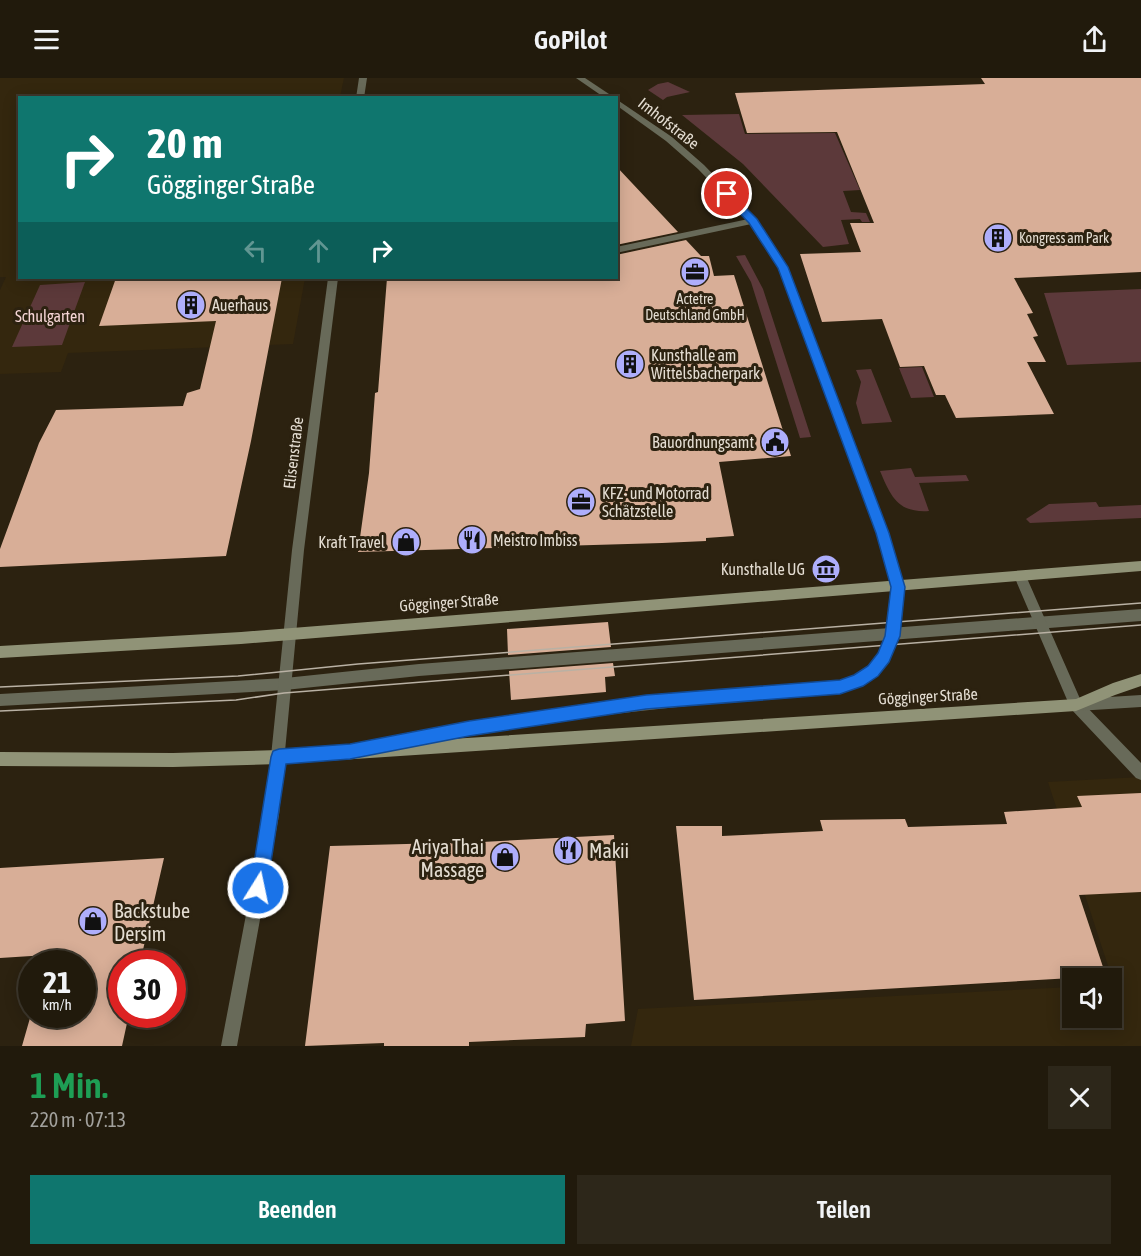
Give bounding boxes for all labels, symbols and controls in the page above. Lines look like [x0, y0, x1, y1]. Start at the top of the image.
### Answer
icon: menu [30, 23, 63, 56]
icon: share [1078, 23, 1111, 56]
text: GoPilot [534, 24, 607, 55]
street label: Imhofstraße [635, 94, 703, 152]
text: 20 m [147, 119, 222, 167]
icon: right [48, 120, 126, 198]
pin [701, 168, 752, 219]
text: Gögginger Straße [147, 169, 315, 200]
icon: arrive [710, 177, 743, 210]
building icon: Kongress am Park [982, 222, 1014, 254]
place label: Kongress am Park [1019, 230, 1109, 246]
icon: left [239, 234, 272, 267]
icon: ahead [302, 234, 335, 267]
icon: right [365, 234, 398, 267]
office icon: Actetre Deutschland GmbH [679, 256, 711, 288]
building icon: Auerhaus [175, 289, 207, 321]
place label: Actetre Deutschland GmbH [645, 291, 745, 323]
place label: Auerhaus [212, 296, 268, 314]
park label: Schulgarten [15, 307, 85, 326]
place label: Kunsthalle am Wittelsbacherpark [651, 346, 760, 383]
building icon: Kunsthalle am Wittelsbacherpark [614, 348, 646, 380]
street label: Elisenstraße [280, 416, 306, 490]
public building icon: Bauordnungsamt [759, 426, 791, 458]
place label: Bauordnungsamt [652, 433, 754, 452]
place label: KFZ- und Motorrad Schätzstelle [602, 484, 709, 520]
office icon: KFZ- und Motorrad Schätzstelle [565, 486, 597, 518]
restaurant icon: Meistro Imbiss [456, 524, 488, 556]
shop icon: Kraft Travel [390, 526, 422, 558]
place label: Meistro Imbiss [493, 531, 578, 549]
place label: Kraft Travel [318, 533, 386, 551]
museum icon: Kunsthalle UG [810, 553, 842, 585]
place label: Kunsthalle UG [721, 560, 805, 578]
street label: Gögginger Straße [399, 590, 499, 615]
street label: Gögginger Straße [878, 684, 978, 709]
restaurant icon: Makii [552, 834, 584, 866]
place label: Ariya Thai Massage [412, 835, 484, 881]
place label: Makii [589, 839, 629, 862]
shop icon: Ariya Thai Massage [489, 841, 521, 873]
position arrow [226, 856, 290, 920]
place label: Backstube Dersim [114, 899, 190, 945]
shop icon: Backstube Dersim [77, 905, 109, 937]
speed limit sign: 30 [108, 950, 186, 1028]
text: 21 [43, 965, 71, 999]
map controls [1062, 968, 1122, 1028]
button: sound [1062, 968, 1122, 1028]
text: km/h [42, 996, 72, 1013]
text: 1 Min. [30, 1064, 108, 1106]
button: close [1048, 1066, 1111, 1129]
text: 220 m · 07:13 [30, 1108, 126, 1131]
button: Beenden [30, 1175, 565, 1244]
button: Teilen [577, 1175, 1111, 1244]

